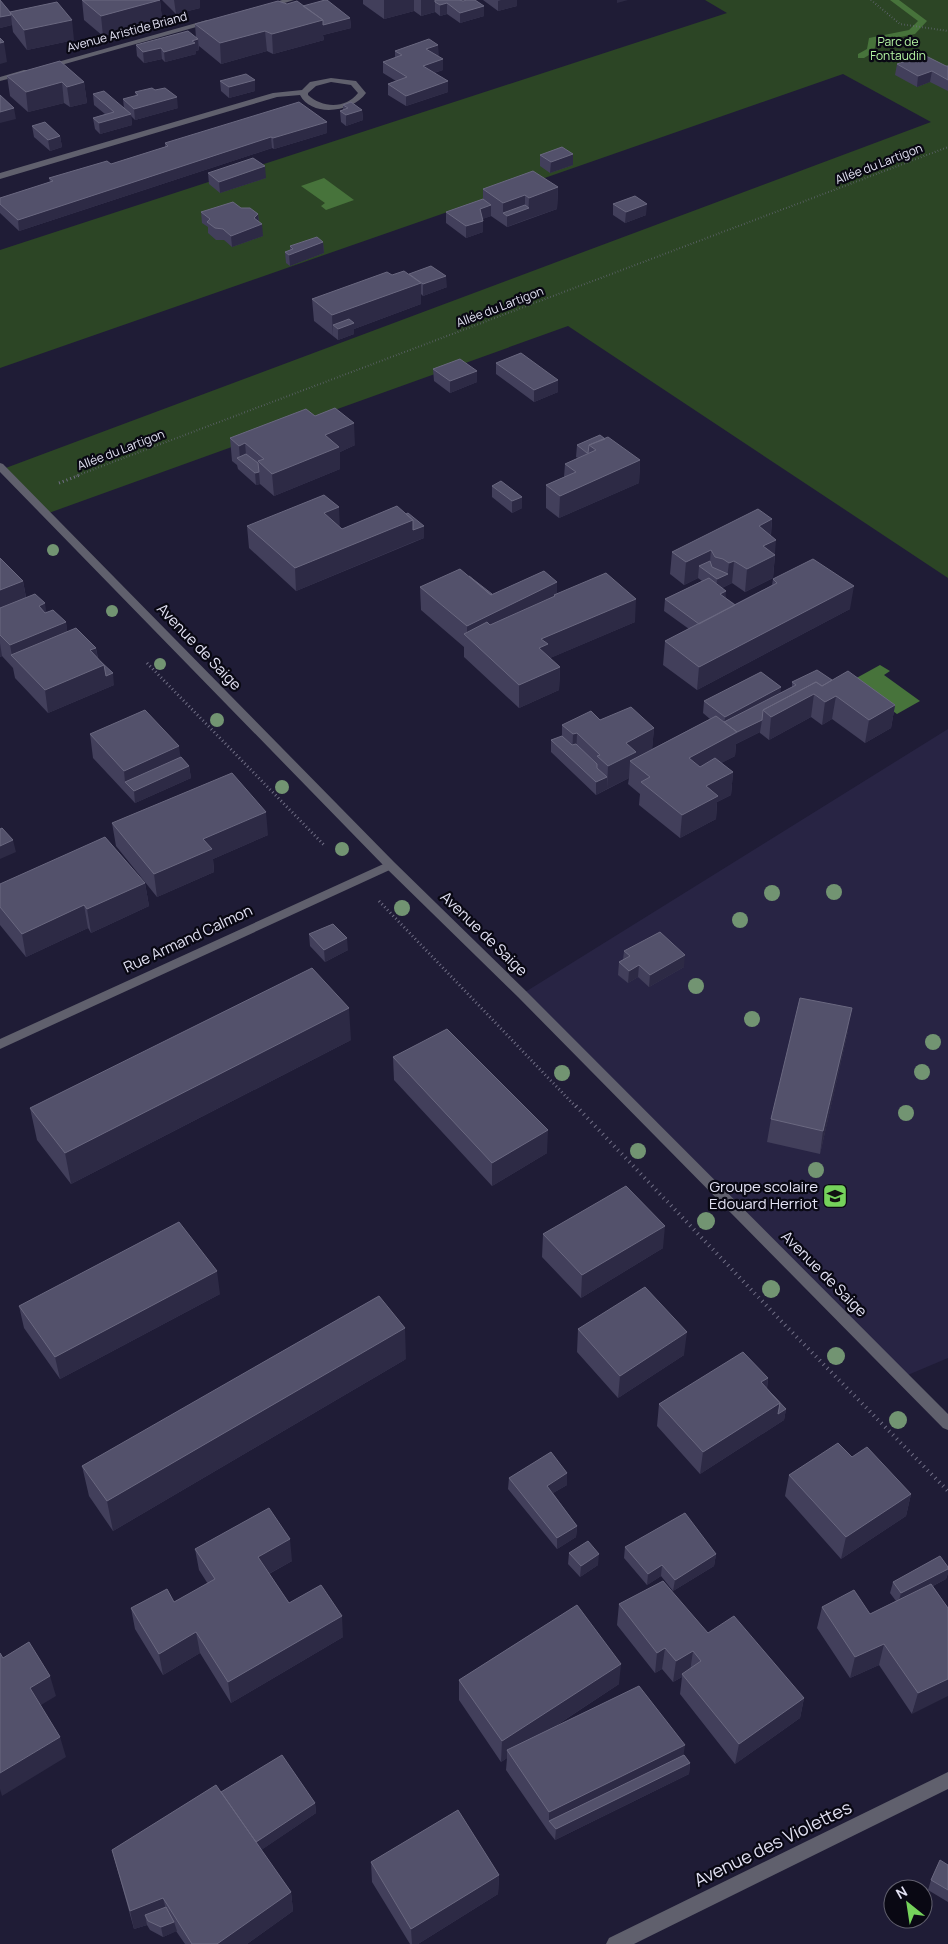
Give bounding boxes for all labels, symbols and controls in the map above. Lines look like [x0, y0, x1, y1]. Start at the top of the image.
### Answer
street label: Avenue Aristide Briand [65, 7, 189, 56]
park label: Parc de Fontaudin [870, 33, 926, 64]
street label: Allée du Lartigon [833, 139, 925, 188]
street label: Allée du Lartigon [454, 282, 546, 331]
street label: Allée du Lartigon [75, 425, 167, 474]
street label: Avenue de Saige [152, 598, 247, 695]
street label: Avenue de Saige [436, 887, 533, 981]
street label: Rue Armand Calmon [120, 899, 256, 978]
place label: Groupe scolaire Edouard Herriot [709, 1176, 818, 1214]
school or university icon: Groupe scolaire Edouard Herriot [822, 1183, 848, 1209]
street label: Avenue de Saige [777, 1226, 872, 1321]
street label: Avenue des Violettes [690, 1794, 856, 1892]
north arrow [883, 1879, 933, 1929]
text: N [892, 1882, 910, 1903]

